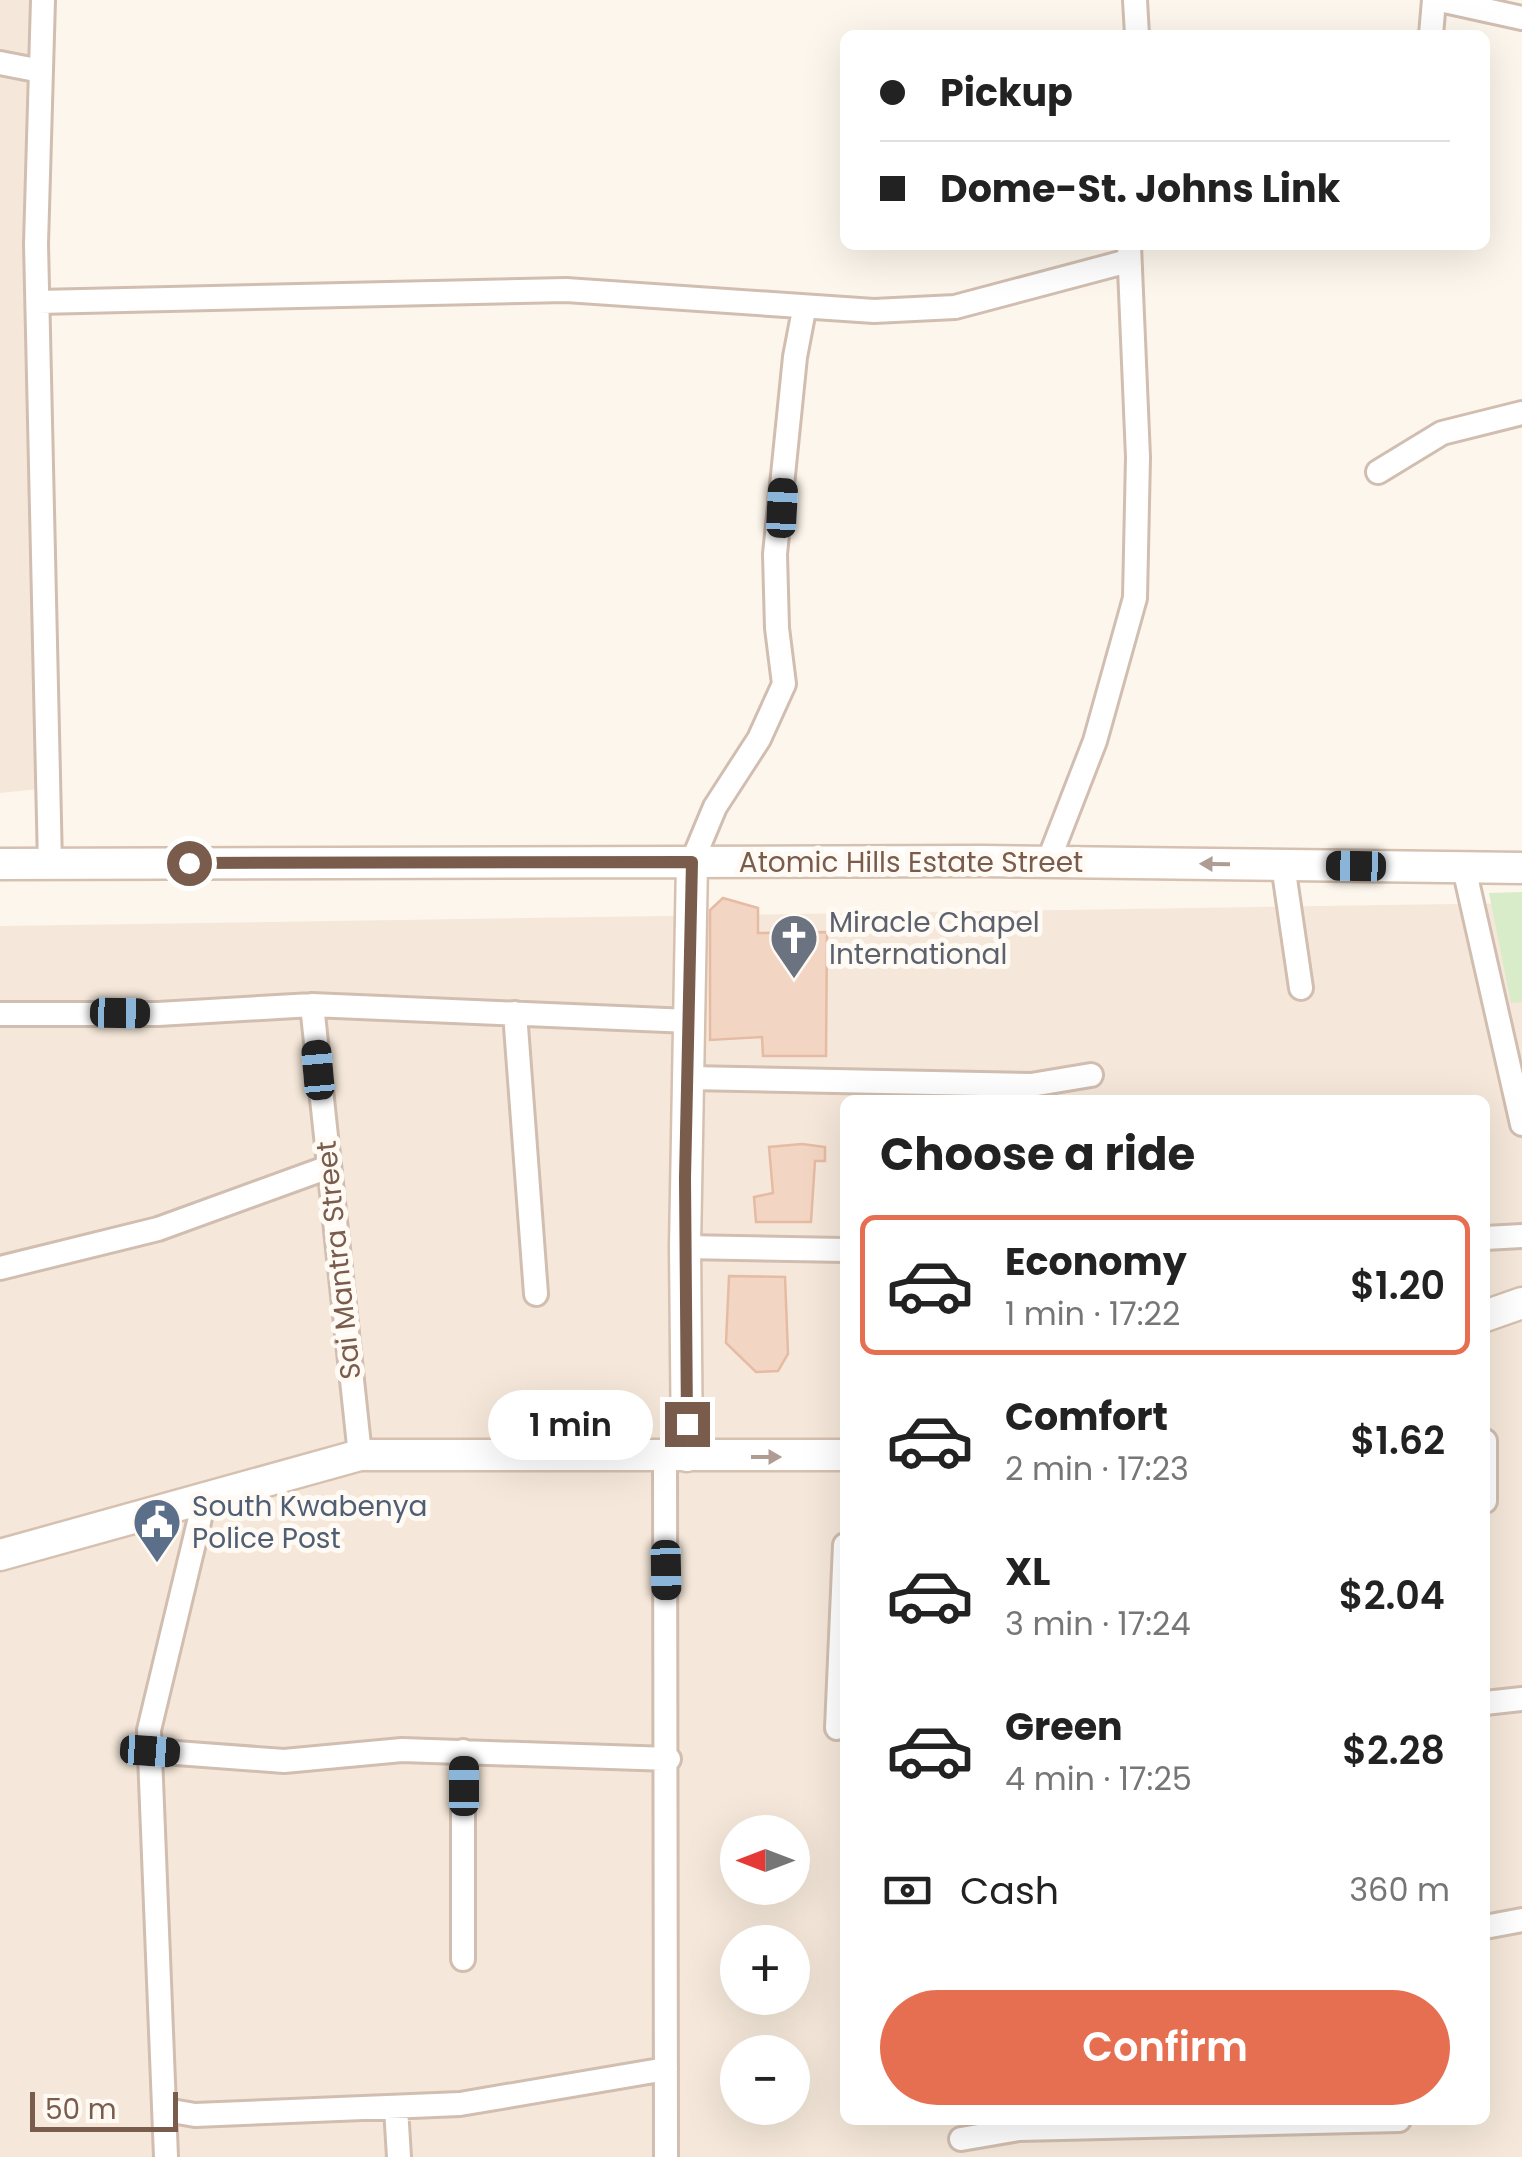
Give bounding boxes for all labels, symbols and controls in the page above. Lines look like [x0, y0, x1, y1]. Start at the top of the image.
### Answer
text: Pickup [940, 66, 1073, 119]
text: Dome-St. Johns Link [940, 162, 1340, 215]
car [765, 477, 799, 539]
route start [167, 841, 212, 886]
street label: Atomic Hills Estate Street [739, 843, 1083, 882]
car [1326, 850, 1386, 882]
one-way arrow [1198, 856, 1230, 872]
place label: Miracle Chapel International [829, 903, 1040, 974]
church icon: Miracle Chapel International [768, 912, 820, 980]
car [90, 997, 150, 1029]
car [300, 1039, 336, 1101]
text: Choose a ride [880, 1123, 1195, 1186]
street label: Sai Mantra Street [307, 1139, 370, 1381]
text: Economy [1005, 1235, 1187, 1288]
icon: car [885, 1240, 975, 1330]
text: $1.20 [1350, 1259, 1445, 1312]
text: 1 min · 17:22 [1005, 1291, 1180, 1336]
callout: 1 min [487, 1389, 652, 1459]
text: Comfort [1005, 1390, 1168, 1443]
icon: car [885, 1395, 975, 1485]
text: 1 min [529, 1402, 612, 1447]
route end [665, 1402, 710, 1447]
text: $1.62 [1350, 1414, 1445, 1467]
text: 2 min · 17:23 [1005, 1446, 1189, 1491]
one-way arrow [751, 1449, 783, 1465]
place label: South Kwabenya Police Post [192, 1487, 427, 1558]
public building icon: South Kwabenya Police Post [131, 1496, 183, 1564]
car [650, 1540, 682, 1600]
text: XL [1005, 1545, 1050, 1598]
icon: car [885, 1550, 975, 1640]
text: $2.04 [1339, 1569, 1445, 1622]
text: 3 min · 17:24 [1005, 1601, 1191, 1646]
text: Green [1005, 1700, 1123, 1753]
icon: car [885, 1705, 975, 1795]
text: $2.28 [1342, 1724, 1445, 1777]
car [119, 1734, 181, 1768]
car [449, 1756, 479, 1816]
text: 4 min · 17:25 [1005, 1756, 1192, 1801]
north arrow [720, 1815, 810, 1905]
map controls [720, 1815, 810, 2125]
icon: cash [880, 1863, 935, 1918]
text: Cash [960, 1864, 1059, 1917]
text: 360 m [1349, 1867, 1450, 1912]
button: + [720, 1925, 810, 2015]
button: Confirm [880, 1990, 1450, 2105]
button: − [720, 2035, 810, 2125]
scale bar [30, 2087, 178, 2132]
text: 50 m [45, 2090, 116, 2129]

